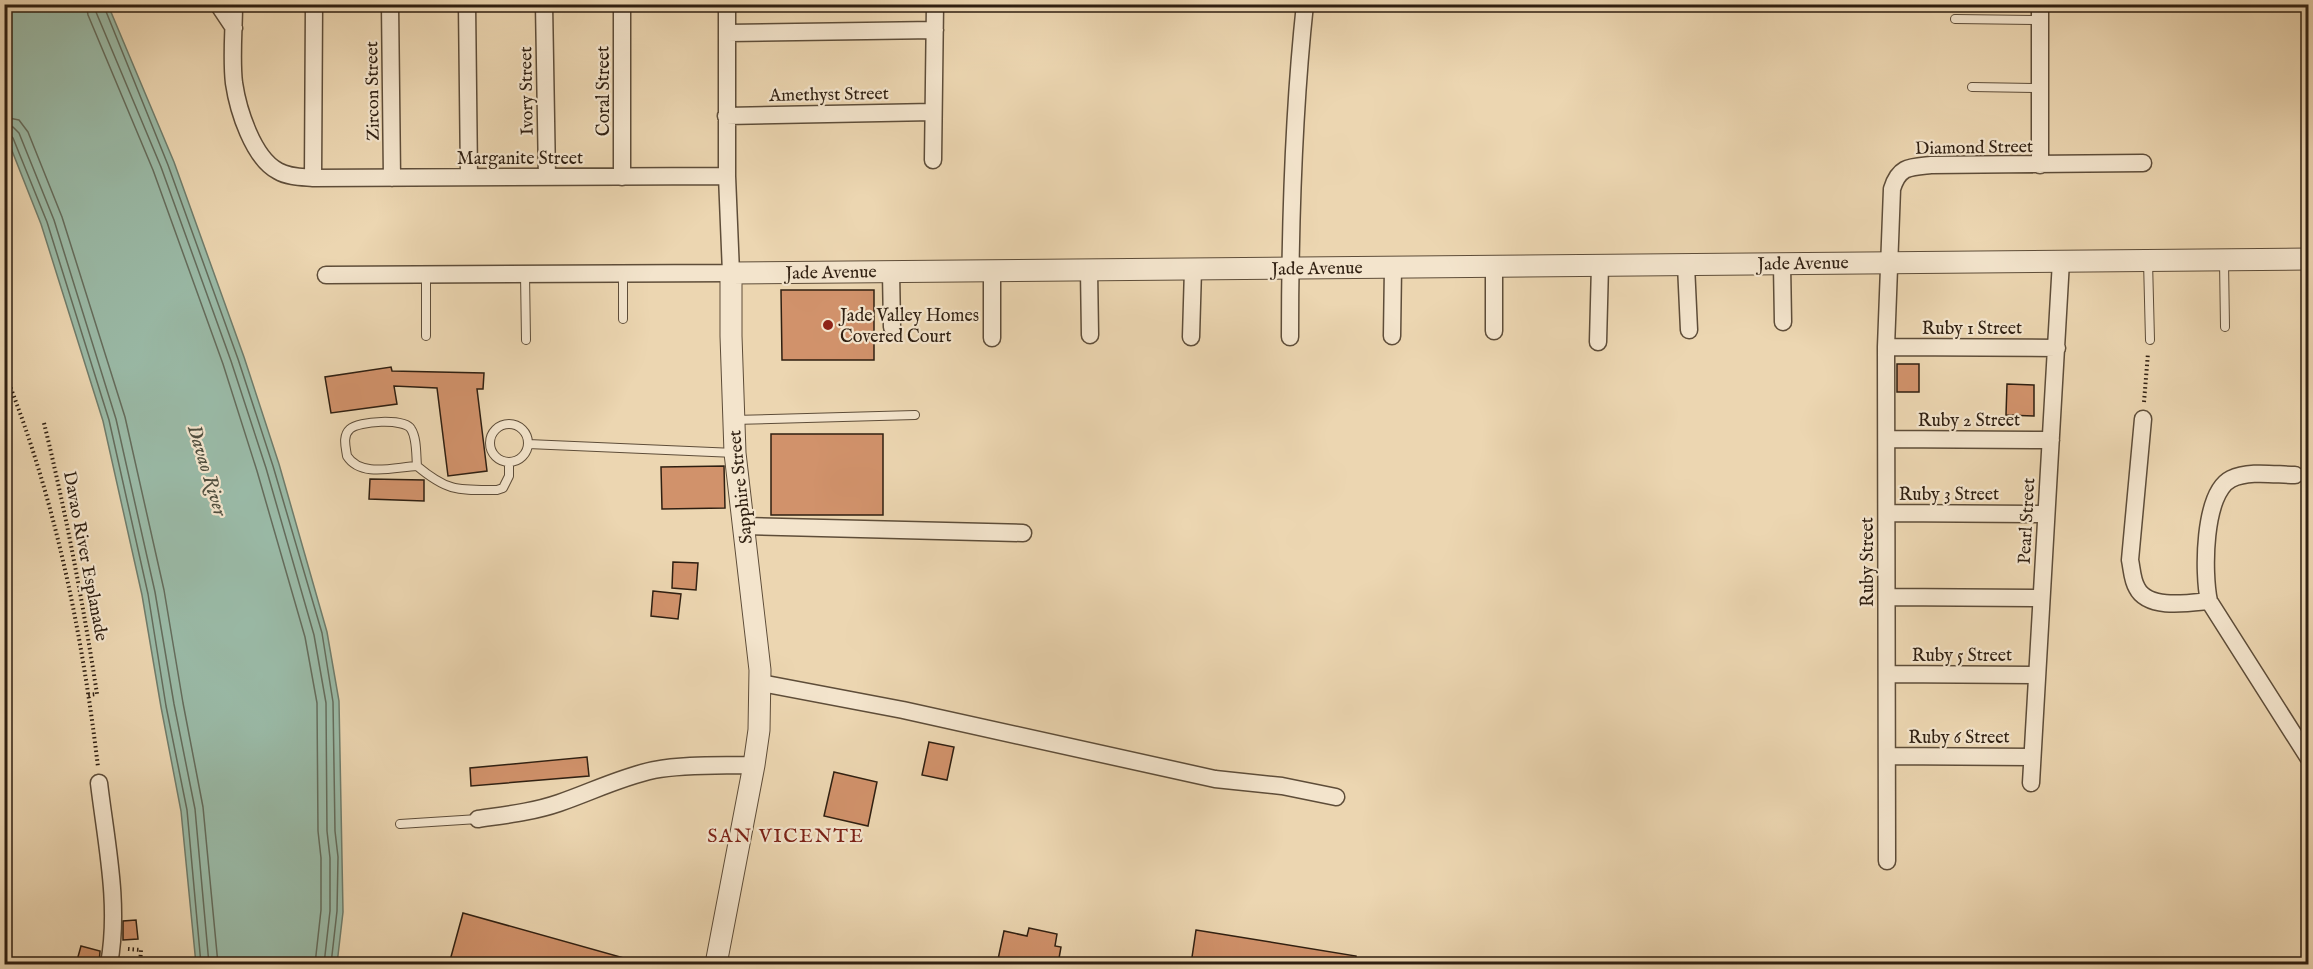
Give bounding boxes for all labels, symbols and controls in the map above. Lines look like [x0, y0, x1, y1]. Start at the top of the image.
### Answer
street label: Zircon Street [361, 41, 386, 141]
street label: Ivory Street [515, 46, 540, 136]
street label: Coral Street [593, 46, 616, 136]
street label: Amethyst Street [768, 83, 889, 108]
street label: Diamond Street [1915, 136, 2033, 161]
street label: Marganite Street [457, 148, 583, 171]
street label: Jade Avenue [1755, 252, 1849, 277]
street label: Jade Avenue [1269, 257, 1363, 282]
street label: Jade Avenue [783, 261, 877, 286]
place label: Jade Valley Homes Covered Court [838, 305, 979, 349]
marker: Jade Valley Homes Covered Court [821, 318, 835, 332]
street label: Ruby 1 Street [1922, 318, 2022, 341]
street label: Ruby 2 Street [1918, 410, 2020, 433]
water label: Davao River [181, 422, 233, 520]
street label: Sapphire Street [724, 429, 759, 545]
street label: Davao River Esplanade [57, 469, 112, 643]
street label: Pearl Street [2014, 477, 2041, 565]
street label: Ruby 3 Street [1899, 484, 1999, 507]
street label: Ruby Street [1857, 517, 1880, 607]
street label: Ruby 5 Street [1912, 645, 2012, 668]
street label: Ruby 6 Street [1908, 727, 2010, 750]
district label: SAN VICENTE [707, 824, 865, 849]

